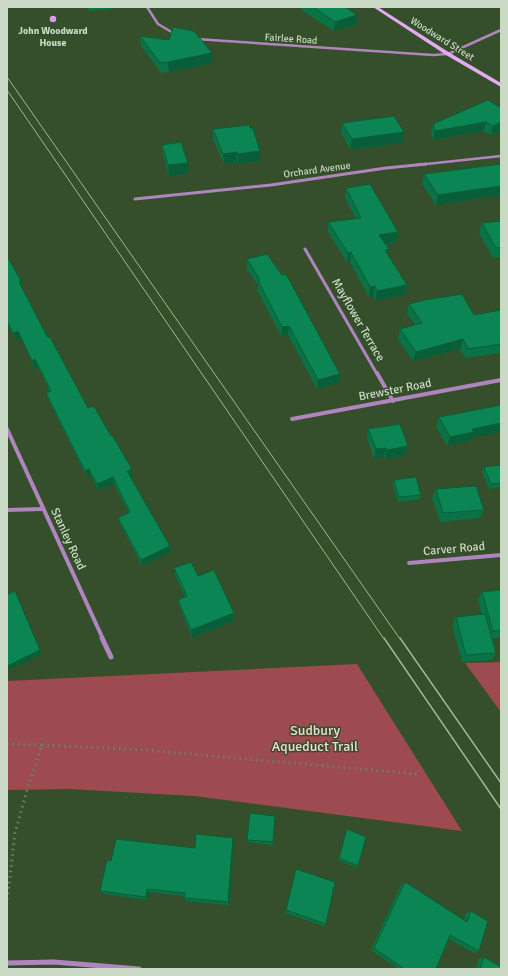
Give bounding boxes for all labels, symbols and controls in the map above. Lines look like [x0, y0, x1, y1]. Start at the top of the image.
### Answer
marker: John Woodward House [48, 14, 58, 24]
street label: Woodward Street [408, 15, 477, 64]
place label: John Woodward House [18, 25, 88, 49]
street label: Fairlee Road [264, 31, 318, 47]
street label: Orchard Avenue [283, 159, 351, 181]
street label: Mayflower Terrace [328, 276, 388, 364]
street label: Brewster Road [357, 376, 433, 404]
street label: Stanley Road [47, 506, 89, 572]
street label: Carver Road [422, 539, 486, 559]
park label: Sudbury Aqueduct Trail [272, 722, 358, 755]

